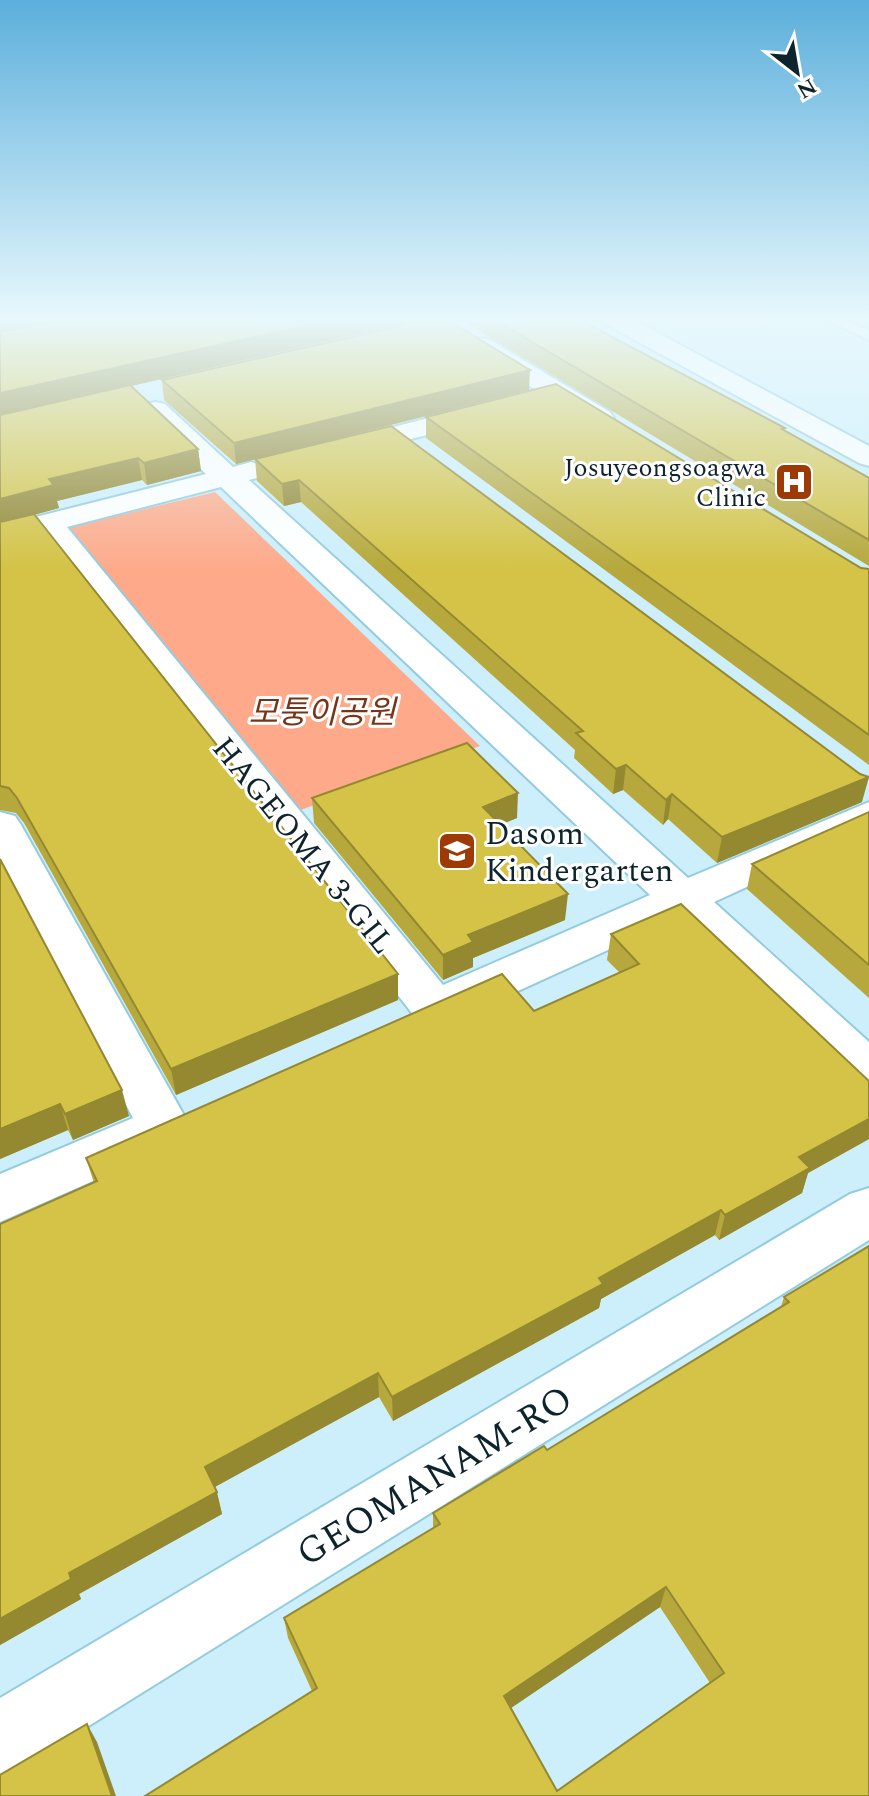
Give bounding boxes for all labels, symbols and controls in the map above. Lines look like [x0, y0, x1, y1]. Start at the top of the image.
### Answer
north arrow [757, 32, 837, 112]
text: N [790, 69, 823, 107]
place label: Josuyeongsoagwa Clinic [564, 448, 766, 518]
hospital icon: Josuyeongsoagwa Clinic [773, 461, 815, 503]
park label: 모퉁이공원 [248, 689, 398, 738]
street label: HAGEOMA 3-GIL [199, 726, 406, 966]
place label: Dasom Kindergarten [485, 810, 673, 896]
school or university icon: Dasom Kindergarten [436, 830, 478, 872]
street label: GEOMANAM-RO [286, 1371, 584, 1582]

